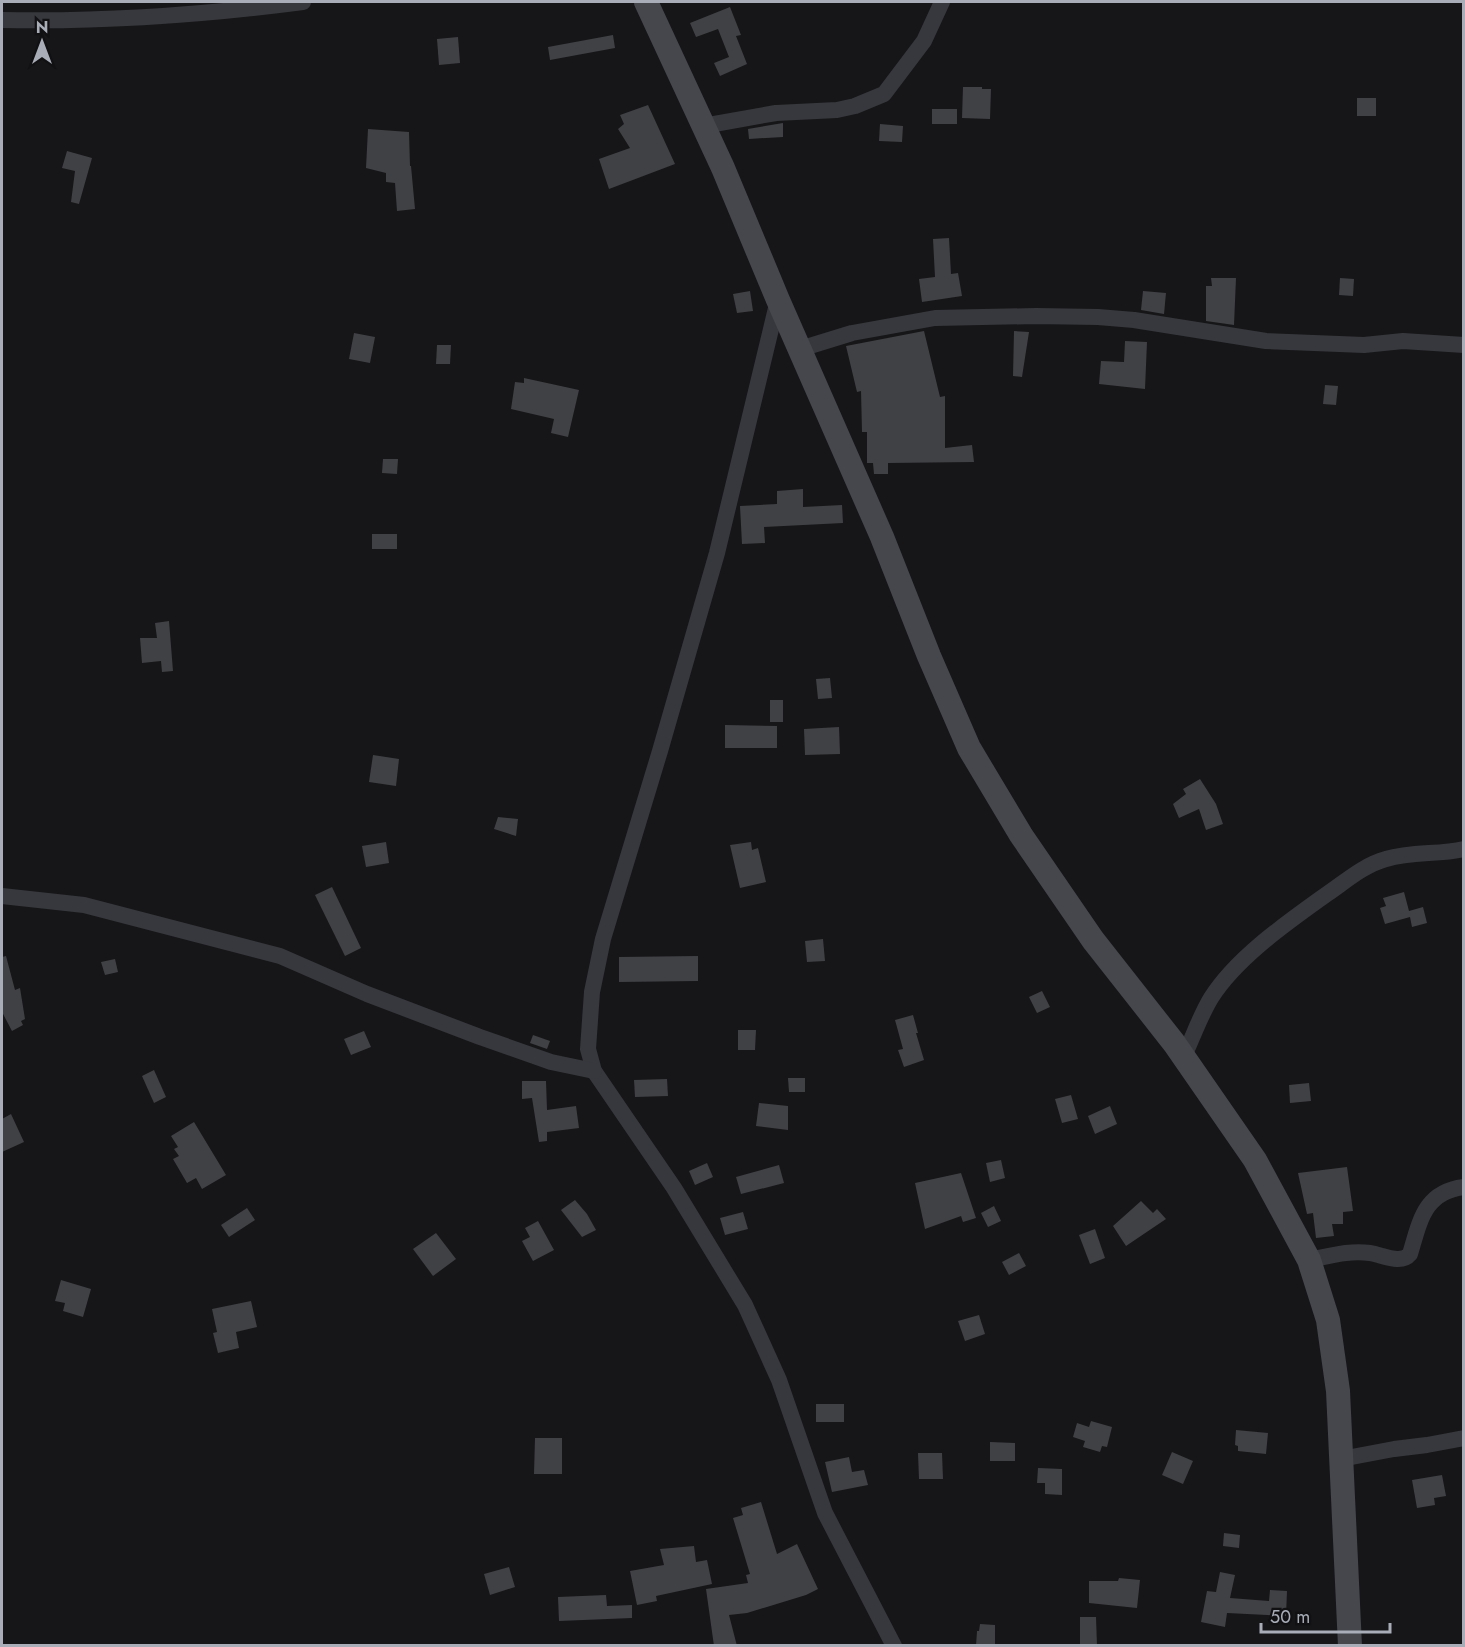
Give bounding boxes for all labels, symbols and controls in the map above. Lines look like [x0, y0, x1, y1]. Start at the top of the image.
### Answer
north arrow [12, 12, 72, 72]
text: N [36, 16, 48, 39]
scale bar [1261, 1596, 1390, 1634]
text: 50 m [1270, 1604, 1310, 1630]

